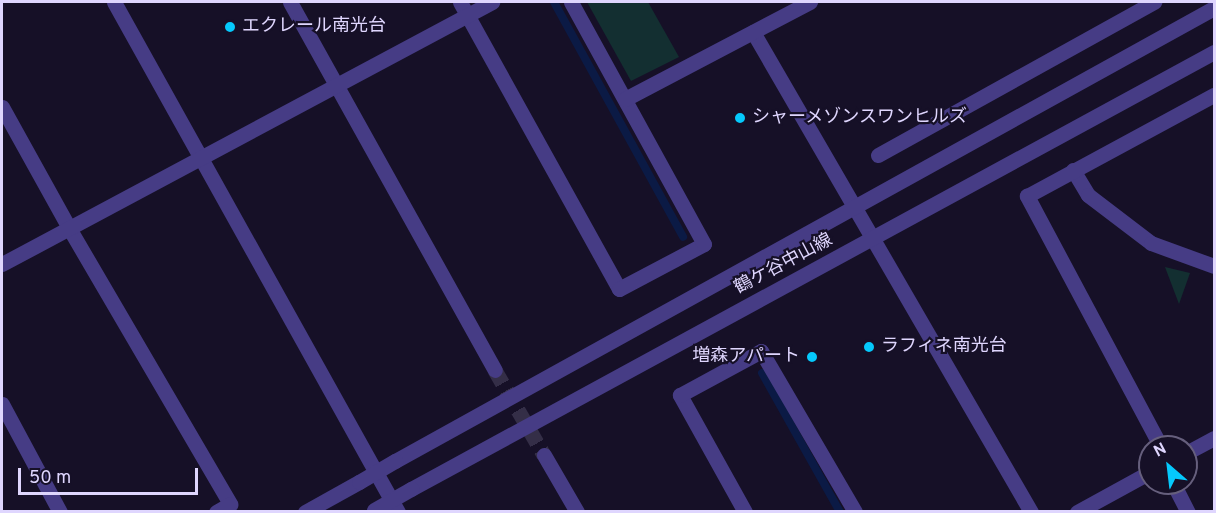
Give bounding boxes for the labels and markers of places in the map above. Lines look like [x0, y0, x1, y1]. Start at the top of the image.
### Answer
place label: エクレール南光台 [242, 16, 386, 38]
marker: エクレール南光台 [223, 20, 237, 34]
place label: シャーメゾンスワンヒルズ [752, 107, 968, 129]
marker: シャーメゾンスワンヒルズ [733, 111, 747, 125]
place label: ラフィネ南光台 [881, 336, 1007, 358]
marker: ラフィネ南光台 [862, 340, 876, 354]
place label: 増森アパート [692, 346, 800, 368]
marker: 増森アパート [805, 350, 819, 364]

